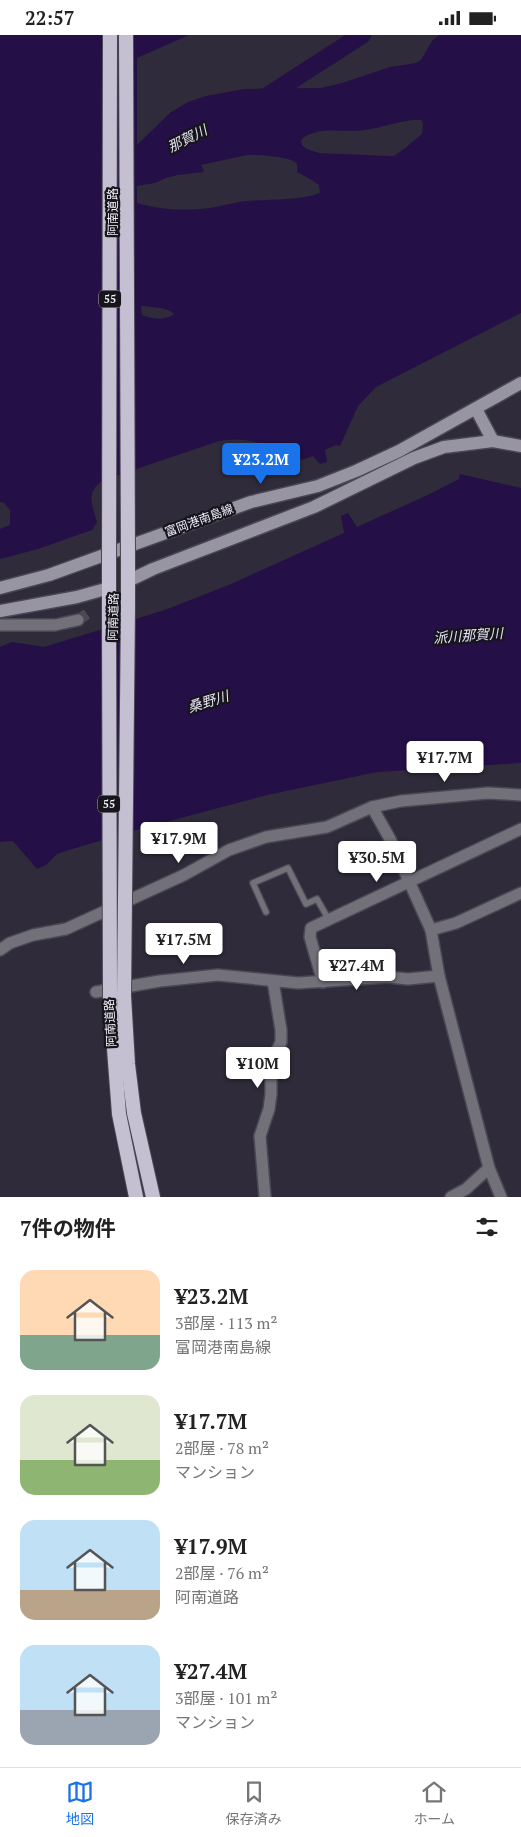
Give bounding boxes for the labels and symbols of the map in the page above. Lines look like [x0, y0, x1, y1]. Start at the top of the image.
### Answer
water label: 那賀川 [164, 119, 212, 156]
street label: 阿南道路 [105, 188, 120, 236]
road number: 55 [99, 290, 121, 307]
pin: ¥23.2M [220, 443, 302, 485]
street label: 富岡港南島線 [163, 501, 235, 539]
street label: 阿南道路 [105, 593, 121, 641]
water label: 派川那賀川 [432, 623, 506, 647]
water label: 桑野川 [185, 685, 233, 716]
pin: ¥17.7M [404, 741, 486, 783]
road number: 55 [98, 796, 120, 813]
pin: ¥17.9M [138, 821, 220, 864]
pin: ¥30.5M [336, 841, 418, 883]
pin: ¥17.5M [143, 923, 225, 965]
pin: ¥27.4M [316, 949, 398, 991]
street label: 阿南道路 [101, 999, 119, 1047]
pin: ¥10M [228, 1047, 288, 1089]

